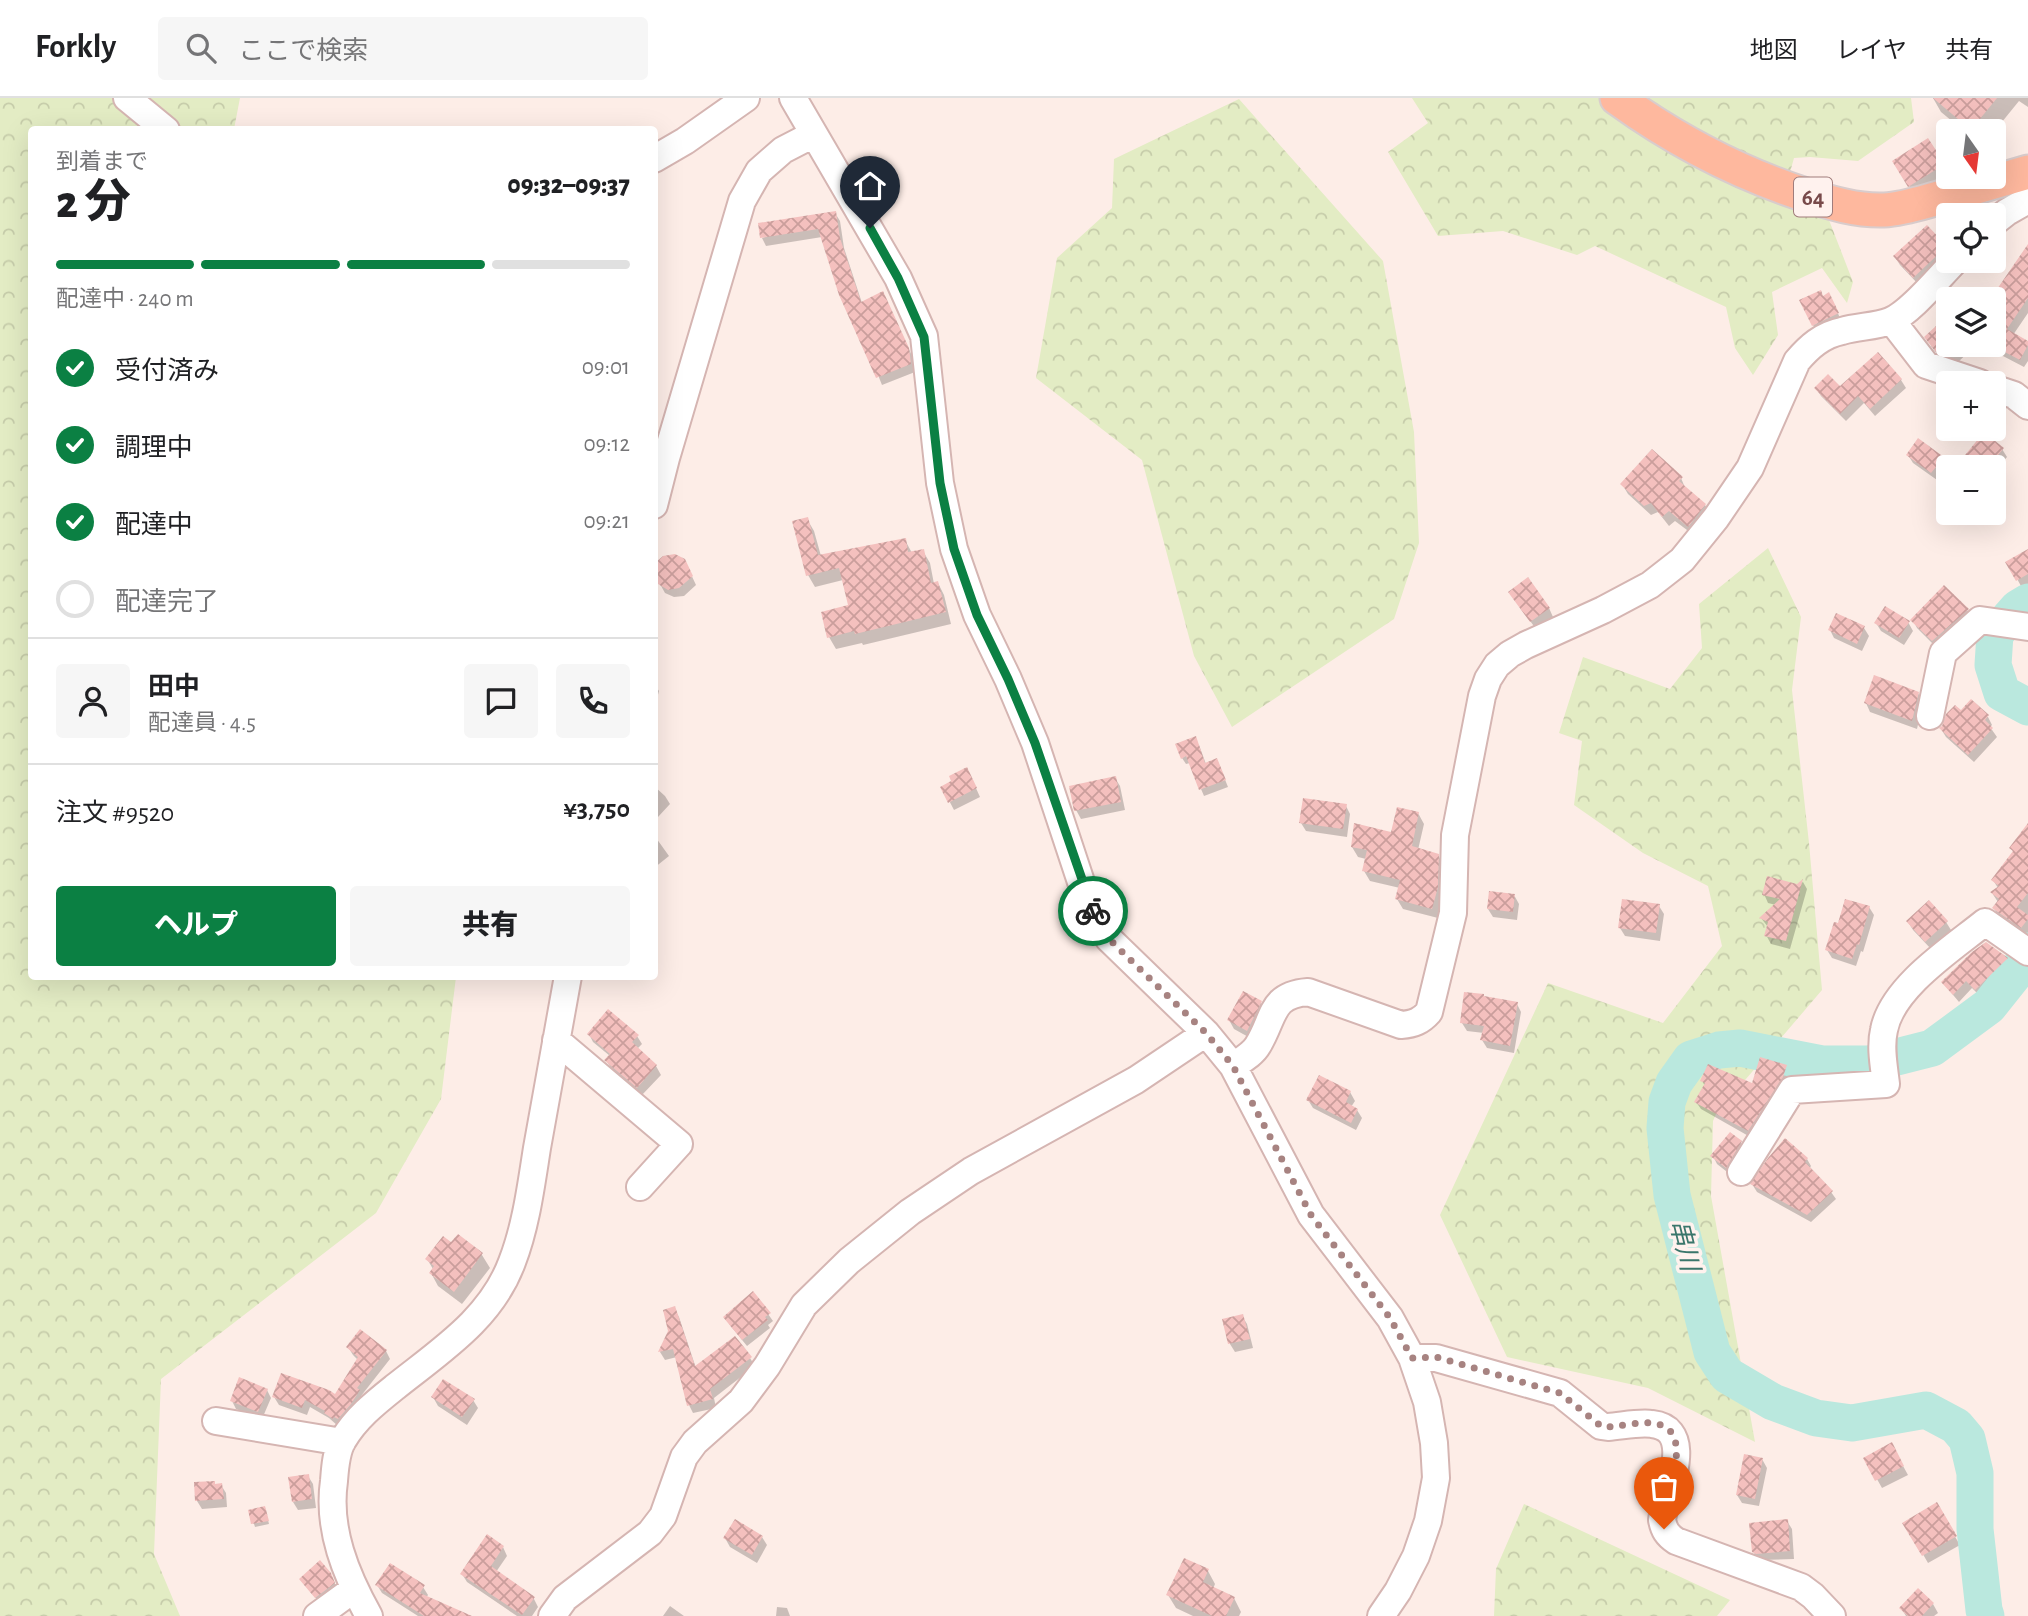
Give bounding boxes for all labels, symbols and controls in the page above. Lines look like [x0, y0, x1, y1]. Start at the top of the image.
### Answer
search box [158, 17, 648, 80]
icon: search [182, 29, 220, 67]
text: Forkly [35, 31, 116, 64]
text: ここで検索 [238, 38, 368, 64]
text: 地図 [1750, 39, 1798, 63]
text: レイヤ [1836, 39, 1907, 63]
text: 共有 [1945, 39, 1993, 63]
north arrow [1936, 119, 2006, 189]
map controls [1936, 119, 2006, 525]
text: 到着まで [56, 151, 148, 174]
pin [840, 156, 900, 228]
icon: home [851, 167, 889, 205]
text: 09:32–09:37 [507, 172, 630, 198]
road number: 64 [1794, 178, 1832, 216]
text: 2 分 [56, 180, 131, 226]
button: locate [1936, 203, 2006, 273]
button: layers [1936, 287, 2006, 357]
text: 配達中 · 240 m [56, 288, 194, 311]
icon: check [56, 349, 94, 387]
text: 09:01 [582, 356, 630, 379]
text: 受付済み [115, 358, 219, 384]
button: + [1936, 371, 2006, 441]
icon: check [56, 426, 94, 464]
text: 09:12 [583, 433, 630, 456]
text: 調理中 [115, 435, 193, 461]
button: − [1936, 455, 2006, 525]
icon: check [56, 503, 94, 541]
text: 09:21 [583, 510, 630, 533]
text: 配達中 [115, 512, 193, 538]
text: 配達完了 [115, 589, 219, 615]
button: person [56, 664, 130, 738]
button: chat [464, 664, 538, 738]
button: phone [556, 664, 630, 738]
text: 田中 [148, 674, 200, 700]
text: 配達員 · 4.5 [148, 712, 256, 735]
text: ¥3,750 [563, 796, 630, 822]
text: 注文 #9520 [56, 800, 174, 826]
courier [1058, 876, 1128, 946]
button: ヘルプ [56, 886, 336, 966]
button: 共有 [350, 886, 630, 966]
icon: bike [1074, 892, 1112, 930]
water label: 串川 [1665, 1217, 1705, 1277]
pin [1634, 1457, 1694, 1529]
icon: bag [1645, 1468, 1683, 1506]

